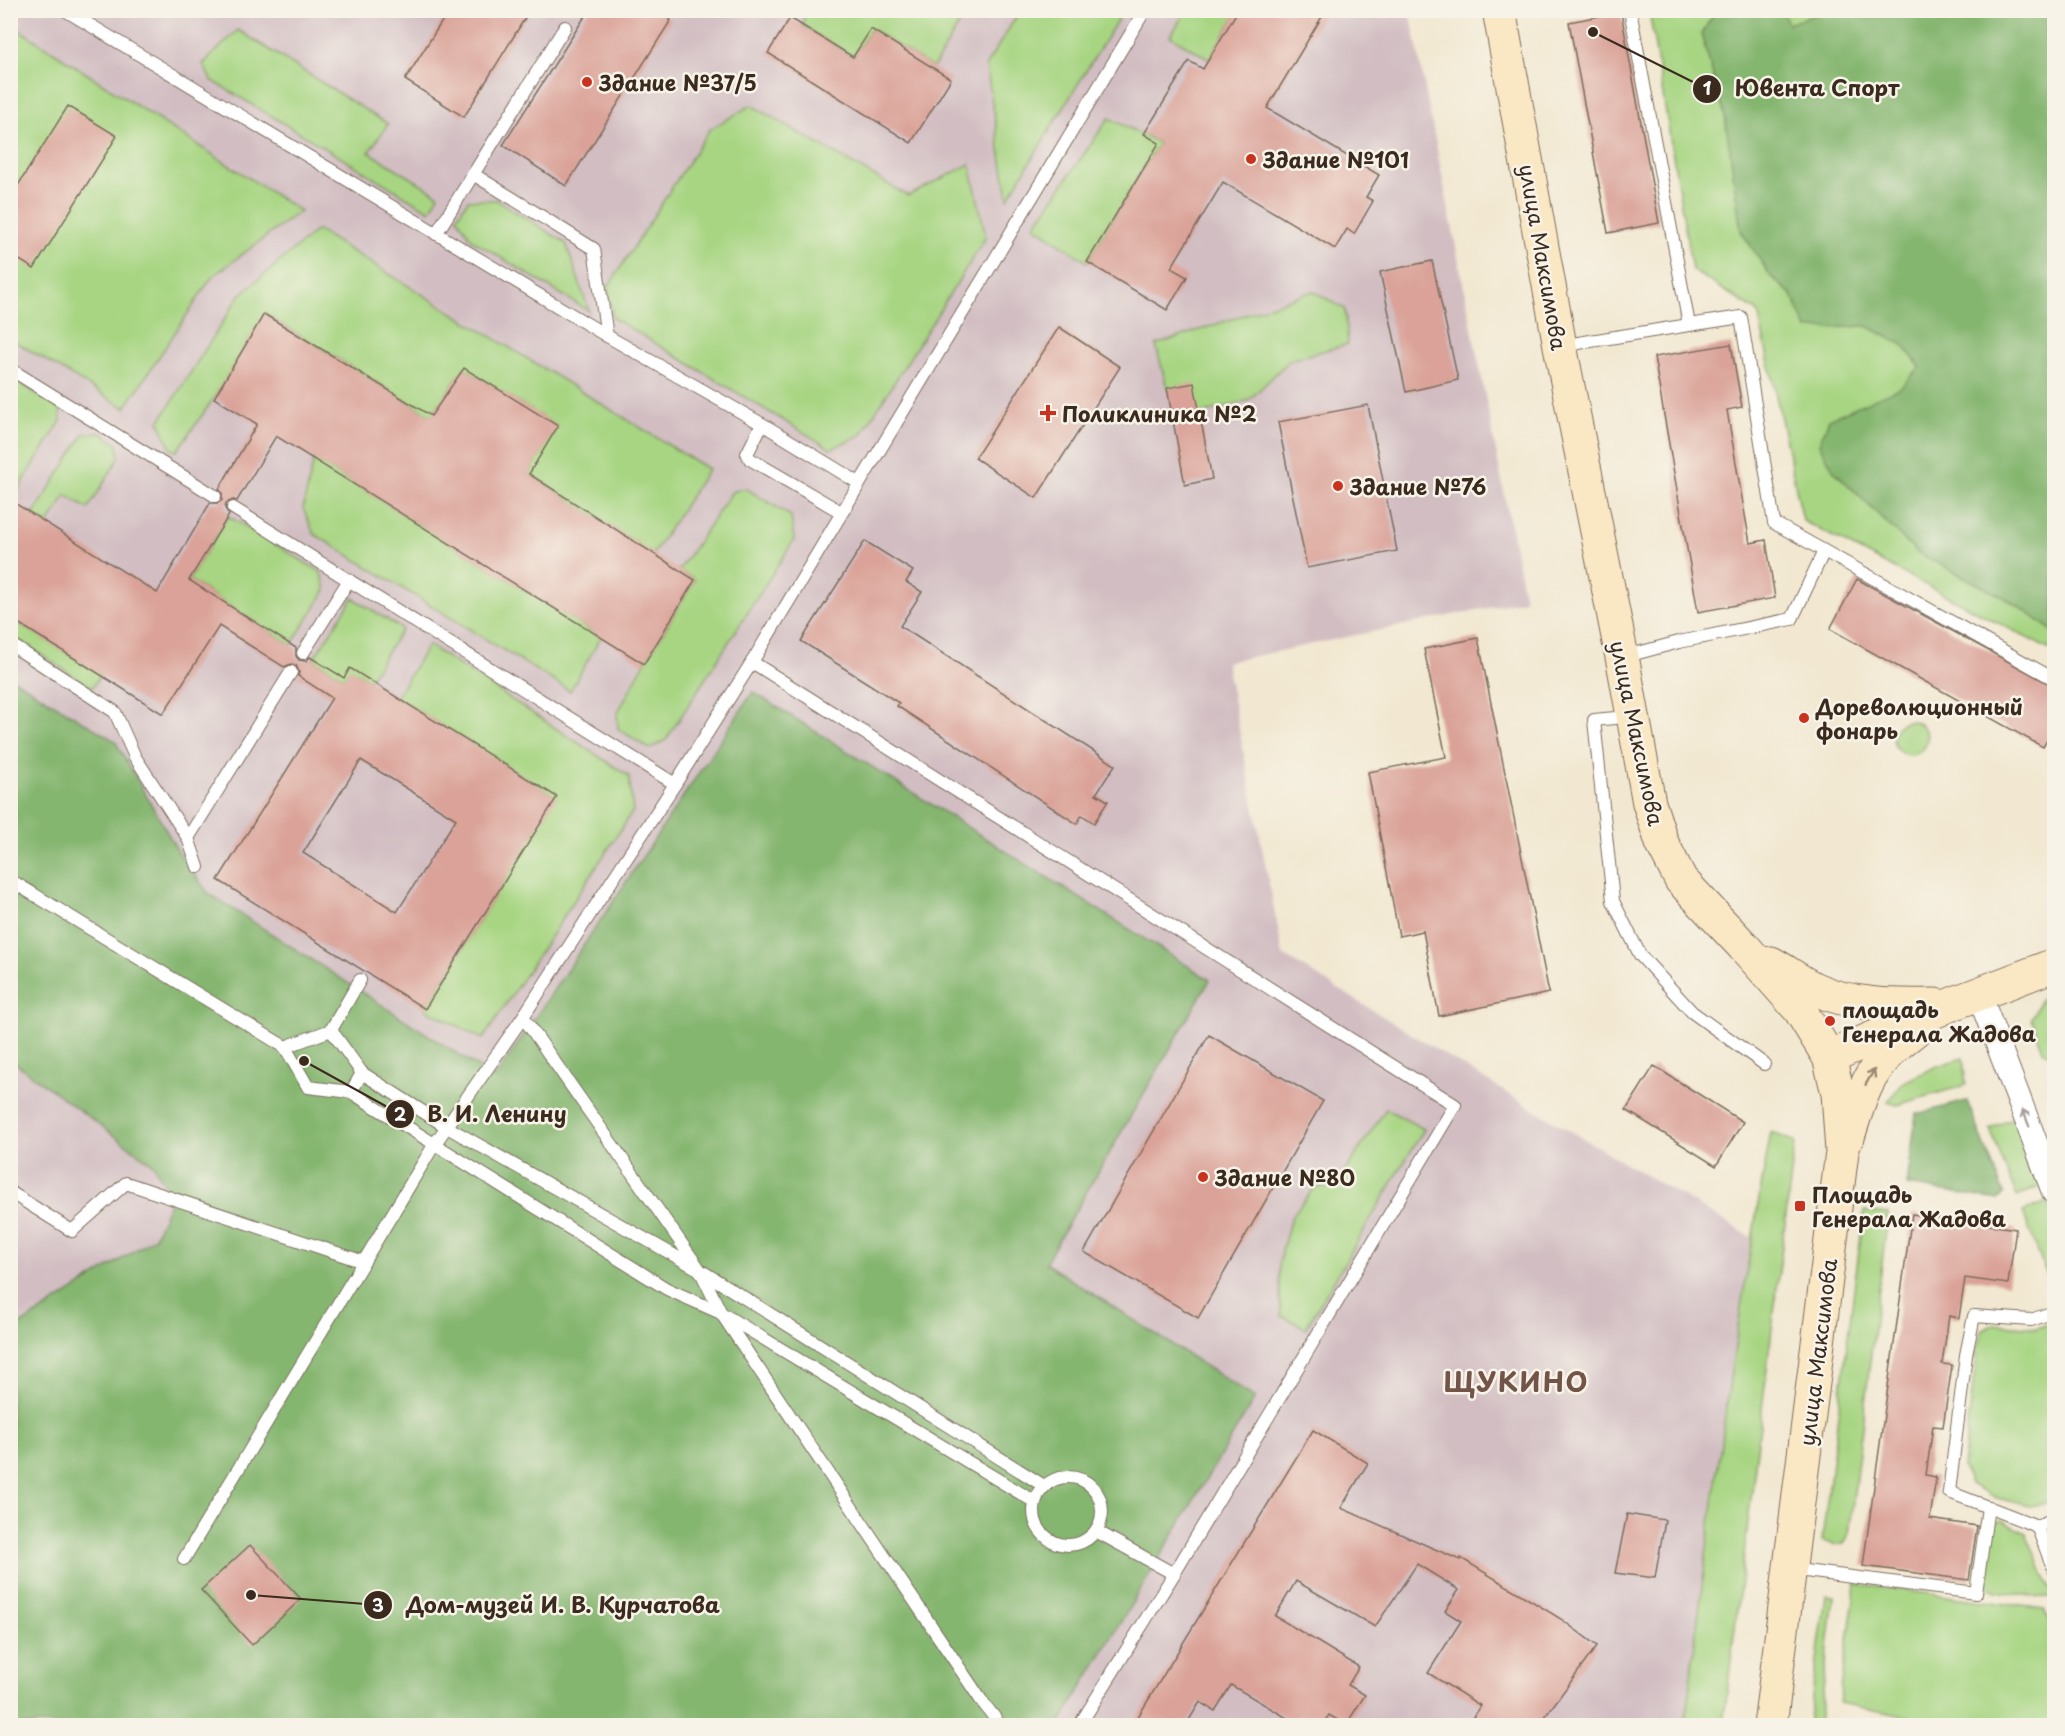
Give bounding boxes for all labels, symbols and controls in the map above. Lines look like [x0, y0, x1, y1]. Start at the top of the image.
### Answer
place label: Здание №37/5 [598, 66, 757, 98]
callout: Ювента Спорт [1692, 69, 1911, 109]
text: Ювента Спорт [1735, 70, 1900, 103]
text: 1 [1703, 74, 1712, 101]
marker: Здание №37/5 [580, 75, 594, 89]
place label: Здание №101 [1262, 143, 1409, 175]
marker: Здание №101 [1244, 152, 1258, 166]
street label: улица Максимова [1512, 161, 1576, 353]
place label: Поликлиника №2 [1062, 397, 1257, 429]
marker: Поликлиника №2 [1039, 404, 1057, 422]
place label: Здание №76 [1349, 470, 1487, 502]
marker: Здание №76 [1331, 479, 1345, 493]
street label: улица Максимова [1603, 637, 1673, 829]
place label: Дореволюционный фонарь [1815, 690, 2023, 746]
marker: Дореволюционный фонарь [1797, 711, 1811, 725]
place label: площадь Генерала Жадова [1842, 993, 2036, 1049]
marker: площадь Генерала Жадова [1823, 1014, 1837, 1028]
one-way arrow [1864, 1069, 1876, 1086]
callout: В. И. Ленину [385, 1094, 579, 1134]
text: В. И. Ленину [427, 1096, 567, 1129]
text: 2 [394, 1100, 407, 1127]
one-way arrow [2020, 1109, 2031, 1128]
place label: Здание №80 [1214, 1161, 1355, 1193]
marker: Здание №80 [1196, 1170, 1210, 1184]
place label: Площадь Генерала Жадова [1812, 1178, 2006, 1234]
marker: Площадь Генерала Жадова [1793, 1199, 1807, 1213]
street label: улица Максимова [1790, 1256, 1844, 1448]
district label: ЩУКИНО [1443, 1360, 1589, 1401]
callout: Дом-музей И. В. Курчатова [363, 1585, 732, 1625]
text: Дом-музей И. В. Курчатова [405, 1587, 720, 1620]
text: 3 [372, 1591, 384, 1618]

